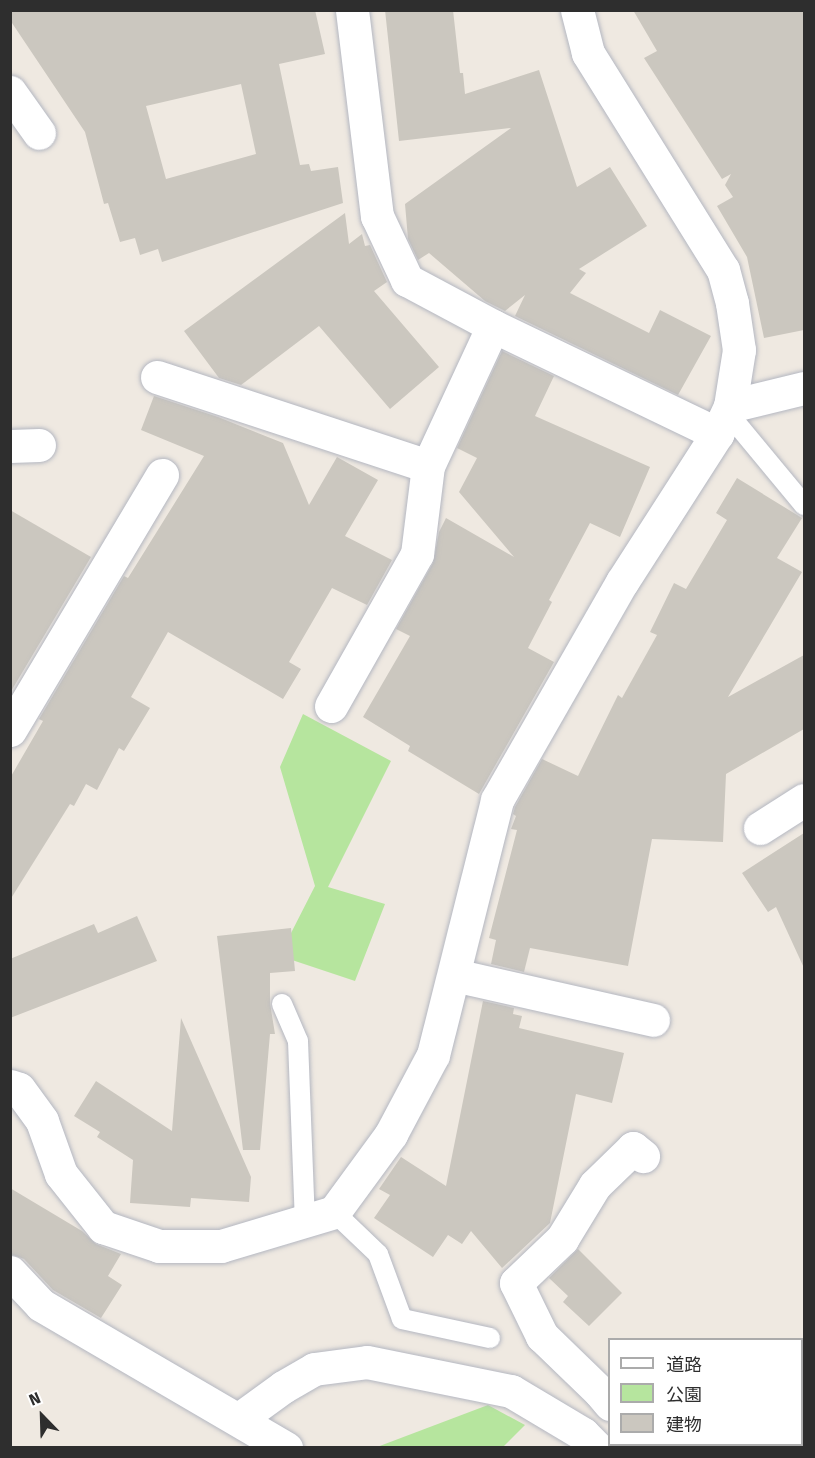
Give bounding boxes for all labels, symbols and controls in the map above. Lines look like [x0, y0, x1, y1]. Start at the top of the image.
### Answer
legend [608, 1338, 803, 1446]
text: 道路 [666, 1354, 702, 1376]
text: 公園 [666, 1384, 702, 1406]
north arrow [12, 1386, 72, 1446]
text: N [26, 1388, 43, 1410]
text: 建物 [666, 1414, 702, 1436]

